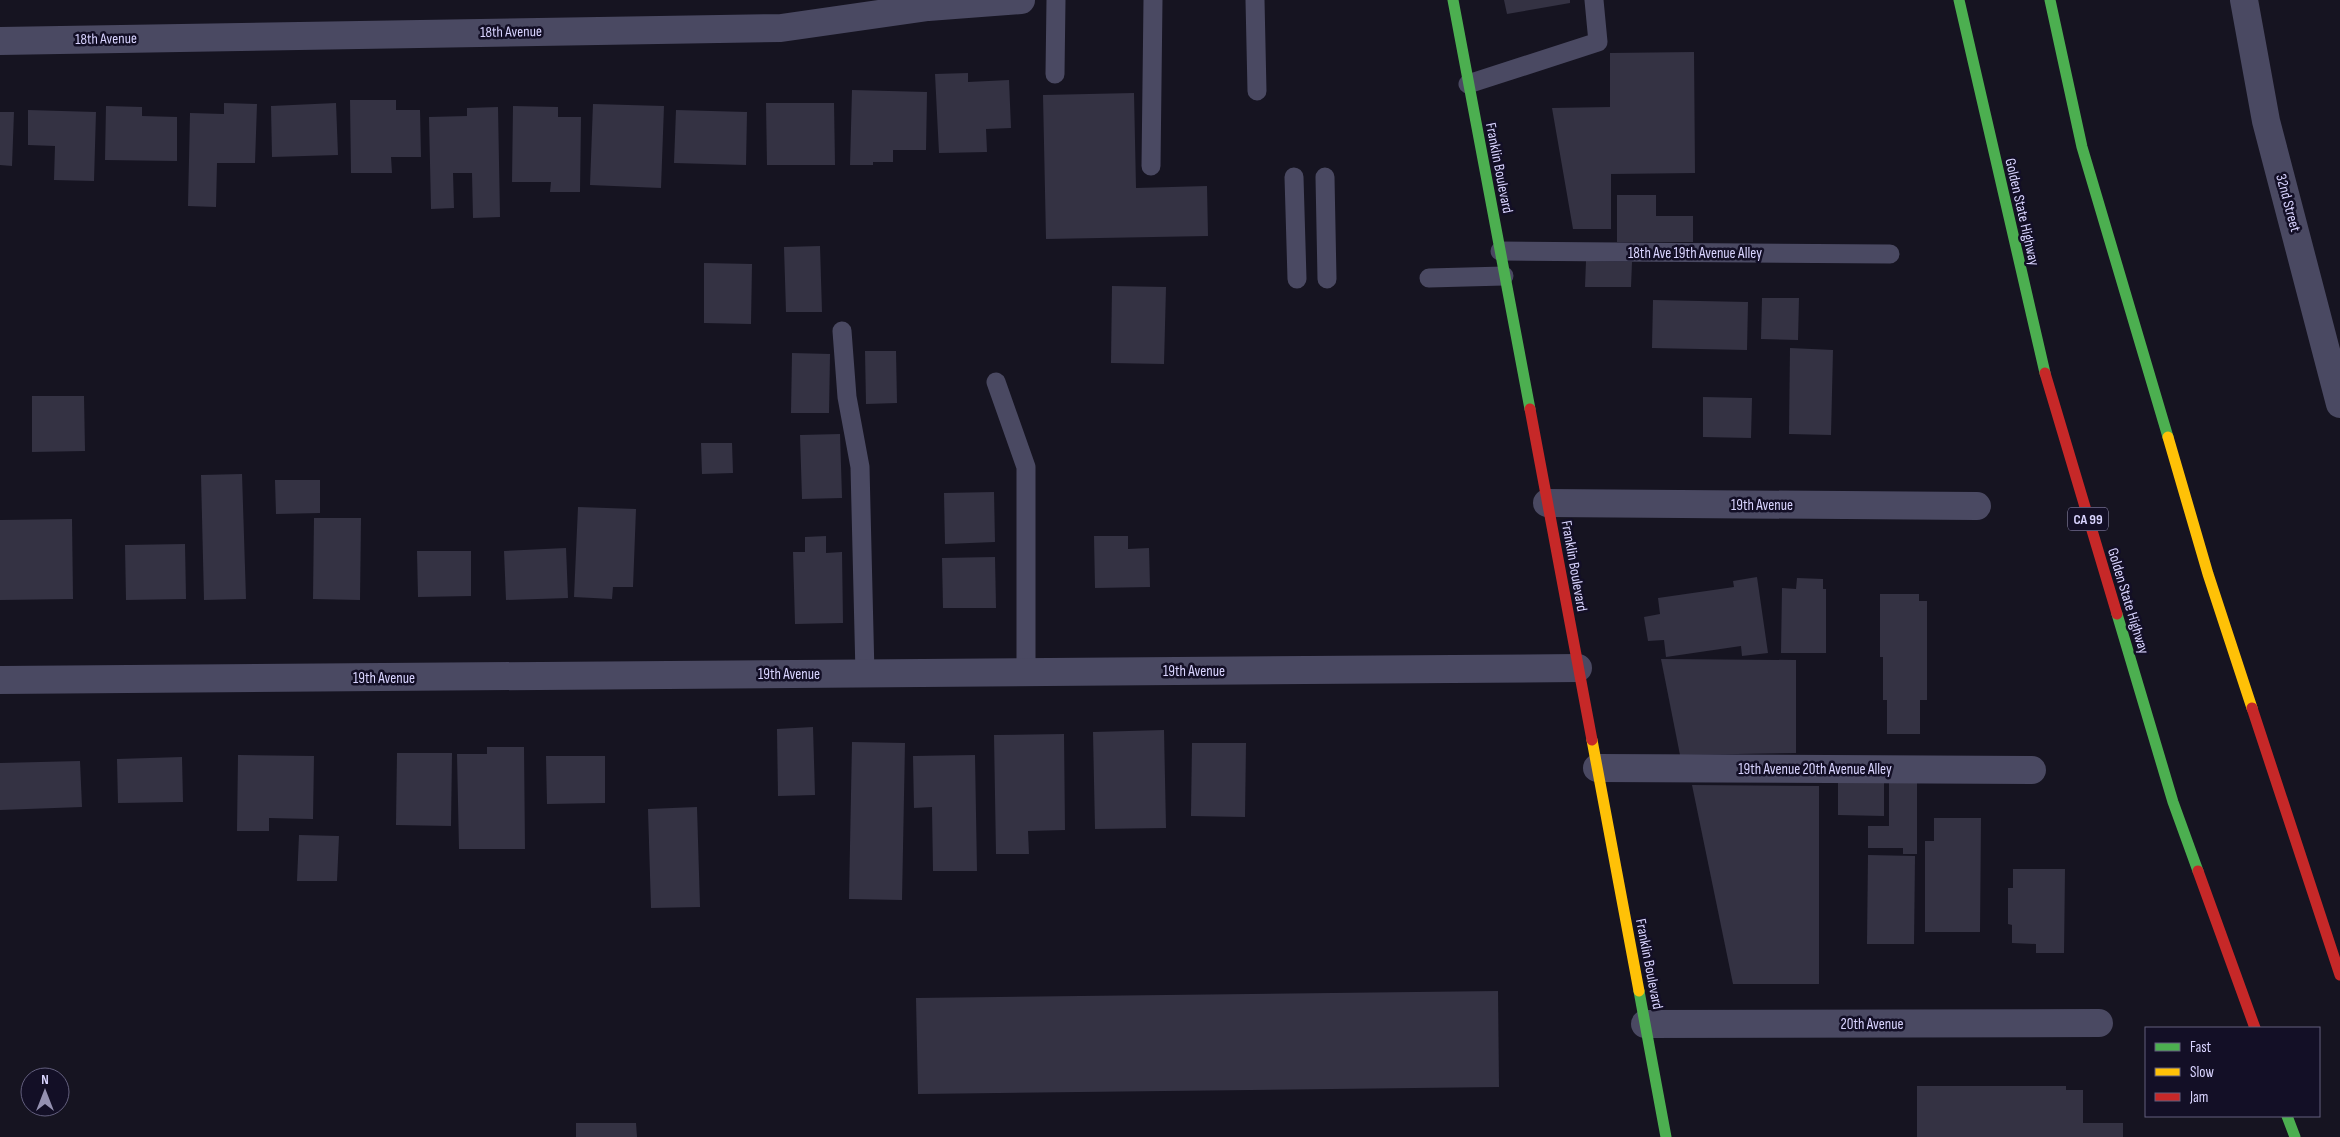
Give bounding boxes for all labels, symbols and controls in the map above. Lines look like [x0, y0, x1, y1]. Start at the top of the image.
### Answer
street label: 18th Avenue [480, 22, 542, 42]
street label: 18th Avenue [75, 29, 137, 49]
street label: Franklin Boulevard [1481, 121, 1517, 215]
street label: Golden State Highway [2000, 156, 2044, 268]
street label: 32nd Street [2271, 172, 2305, 234]
street label: 18th Ave 19th Avenue Alley [1628, 244, 1762, 263]
street label: 19th Avenue [1731, 496, 1793, 515]
road number: CA 99 [2068, 508, 2108, 530]
street label: Franklin Boulevard [1557, 519, 1591, 613]
street label: Golden State Highway [2103, 546, 2153, 656]
street label: 19th Avenue [1163, 662, 1225, 681]
street label: 19th Avenue [758, 665, 820, 684]
street label: 19th Avenue [353, 669, 415, 688]
street label: 19th Avenue 20th Avenue Alley [1738, 760, 1892, 779]
street label: Franklin Boulevard [1631, 917, 1667, 1011]
street label: 20th Avenue [1841, 1015, 1903, 1034]
legend [2145, 1027, 2320, 1117]
text: Fast [2190, 1038, 2212, 1057]
text: Slow [2190, 1063, 2214, 1082]
north arrow [20, 1067, 70, 1117]
text: N [41, 1071, 49, 1088]
text: Jam [2189, 1088, 2208, 1107]

